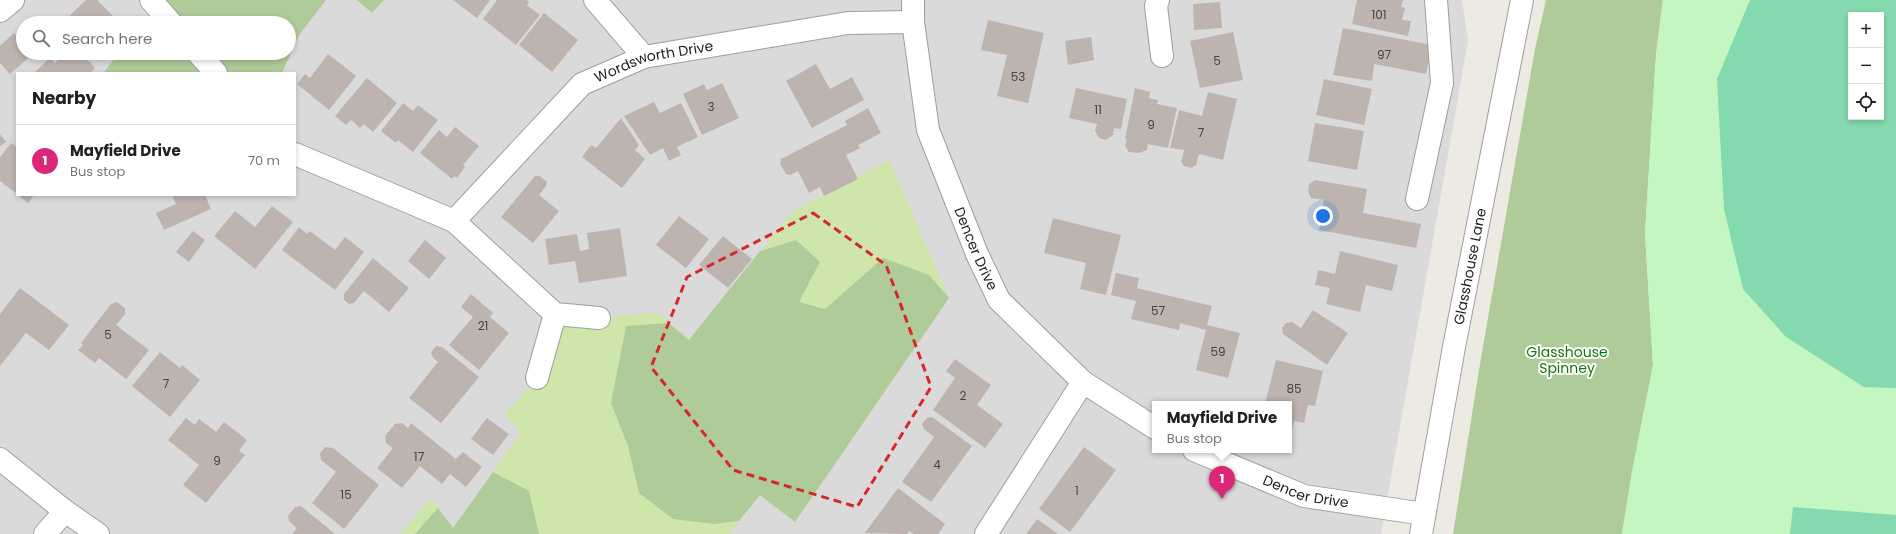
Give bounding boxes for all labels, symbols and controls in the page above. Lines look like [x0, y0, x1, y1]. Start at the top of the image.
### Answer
house number: 101 [1371, 6, 1387, 23]
map controls [1848, 12, 1884, 120]
button: + [1848, 12, 1884, 48]
search box [16, 16, 296, 60]
icon: search [30, 27, 52, 49]
text: Search here [62, 28, 152, 49]
street label: Wordsworth Drive [591, 36, 715, 87]
house number: 97 [1377, 46, 1391, 63]
button: − [1848, 48, 1884, 84]
house number: 5 [1213, 52, 1221, 69]
house number: 53 [1011, 68, 1025, 85]
button: locate [1848, 84, 1884, 120]
text: Nearby [32, 86, 96, 110]
house number: 3 [707, 98, 715, 115]
house number: 11 [1094, 101, 1102, 118]
house number: 9 [1147, 116, 1155, 133]
house number: 7 [1198, 124, 1205, 141]
text: Mayfield Drive [70, 140, 181, 161]
text: 1 [43, 151, 47, 170]
text: 70 m [248, 151, 280, 170]
text: Bus stop [70, 162, 125, 181]
street label: Dencer Drive [949, 204, 1003, 294]
your location [1313, 206, 1333, 226]
street label: Glasshouse Lane [1449, 206, 1491, 326]
house number: 57 [1151, 302, 1165, 319]
house number: 21 [478, 317, 488, 334]
house number: 5 [104, 326, 112, 343]
park label: Glasshouse Spinney [1526, 342, 1608, 378]
house number: 59 [1210, 343, 1226, 360]
house number: 7 [163, 375, 170, 392]
house number: 85 [1286, 380, 1302, 397]
house number: 2 [960, 387, 967, 404]
popup [1152, 401, 1292, 453]
text: Mayfield Drive [1167, 407, 1277, 428]
text: Bus stop [1167, 429, 1222, 448]
house number: 17 [414, 448, 425, 465]
house number: 9 [213, 452, 221, 469]
house number: 4 [933, 456, 941, 473]
pin: 1 [1209, 466, 1235, 499]
street label: Dencer Drive [1260, 470, 1350, 513]
house number: 1 [1075, 482, 1079, 499]
house number: 15 [340, 486, 352, 503]

